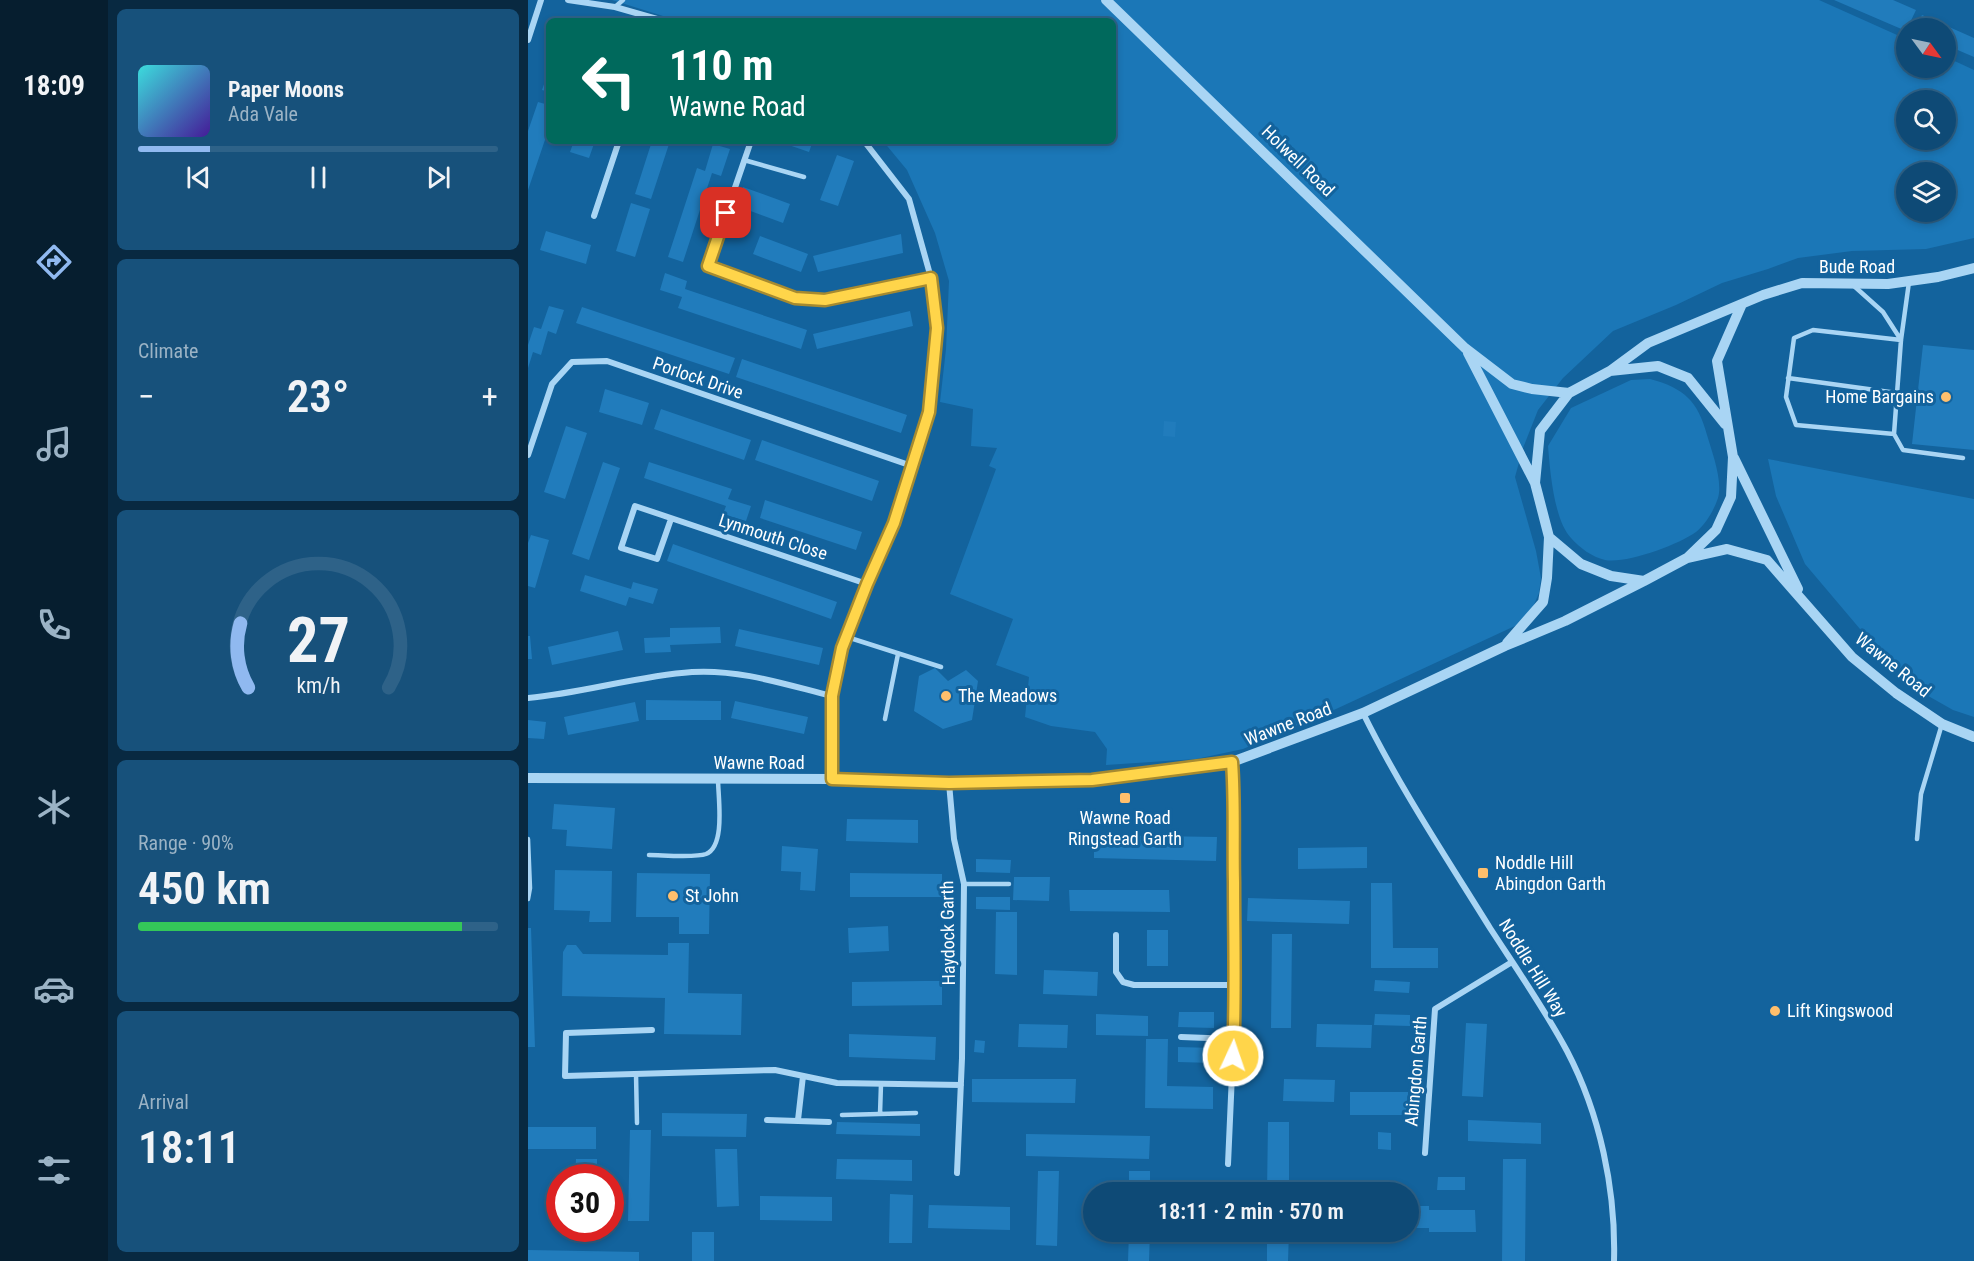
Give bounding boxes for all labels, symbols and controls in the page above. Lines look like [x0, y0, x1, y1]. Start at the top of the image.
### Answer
north arrow [1896, 18, 1956, 78]
map controls [1896, 18, 1956, 222]
text: 110 m [669, 41, 774, 90]
icon: left [570, 42, 648, 120]
text: 18:09 [23, 70, 85, 102]
text: Paper Moons [228, 77, 344, 102]
button: search [1896, 90, 1956, 150]
text: Wawne Road [669, 91, 806, 123]
text: Ada Vale [228, 102, 298, 126]
street label: Holwell Road [1258, 121, 1339, 200]
icon: previous [182, 161, 215, 194]
icon: pause [302, 161, 335, 194]
icon: next [422, 161, 455, 194]
button: layers [1896, 162, 1956, 222]
pin [700, 187, 751, 238]
icon: arrive [709, 196, 742, 229]
icon: directions [33, 241, 75, 283]
street label: Bude Road [1819, 256, 1895, 277]
text: Climate [138, 339, 198, 363]
street label: Porlock Drive [650, 352, 746, 403]
text: 23° [287, 370, 349, 423]
text: − [138, 377, 155, 416]
text: + [482, 377, 498, 416]
place label: Home Bargains [1825, 386, 1934, 407]
marker: Home Bargains [1939, 390, 1953, 404]
icon: music [33, 423, 75, 465]
street label: Lynmouth Close [716, 509, 830, 564]
icon: phone [33, 604, 75, 646]
text: 27 [286, 604, 350, 677]
street label: Wawne Road [1851, 628, 1935, 701]
text: km/h [296, 673, 340, 698]
place label: The Meadows [958, 685, 1057, 706]
marker: The Meadows [939, 689, 953, 703]
street label: Wawne Road [1241, 697, 1334, 750]
street label: Wawne Road [713, 752, 805, 773]
icon: climate [33, 786, 75, 828]
marker: Wawne Road Ringstead Garth [1118, 791, 1132, 805]
place label: Wawne Road Ringstead Garth [1068, 807, 1182, 849]
text: Range · 90% [138, 831, 234, 855]
place label: Noddle Hill Abingdon Garth [1495, 852, 1606, 894]
text: 450 km [138, 862, 271, 915]
marker: Noddle Hill Abingdon Garth [1476, 866, 1490, 880]
street label: Haydock Garth [936, 880, 959, 986]
place label: St John [685, 885, 739, 906]
marker: St John [666, 889, 680, 903]
street label: Noddle Hill Way [1495, 915, 1572, 1021]
icon: car [33, 968, 75, 1010]
place label: Lift Kingswood [1787, 1000, 1893, 1021]
marker: Lift Kingswood [1768, 1004, 1782, 1018]
street label: Abingdon Garth [1400, 1015, 1431, 1127]
position arrow [1201, 1024, 1265, 1088]
text: Arrival [138, 1090, 189, 1114]
text: 18:11 [138, 1121, 240, 1174]
icon: filters [33, 1149, 75, 1191]
speed limit sign: 30 [546, 1164, 624, 1242]
text: 18:11 · 2 min · 570 m [1158, 1199, 1344, 1224]

